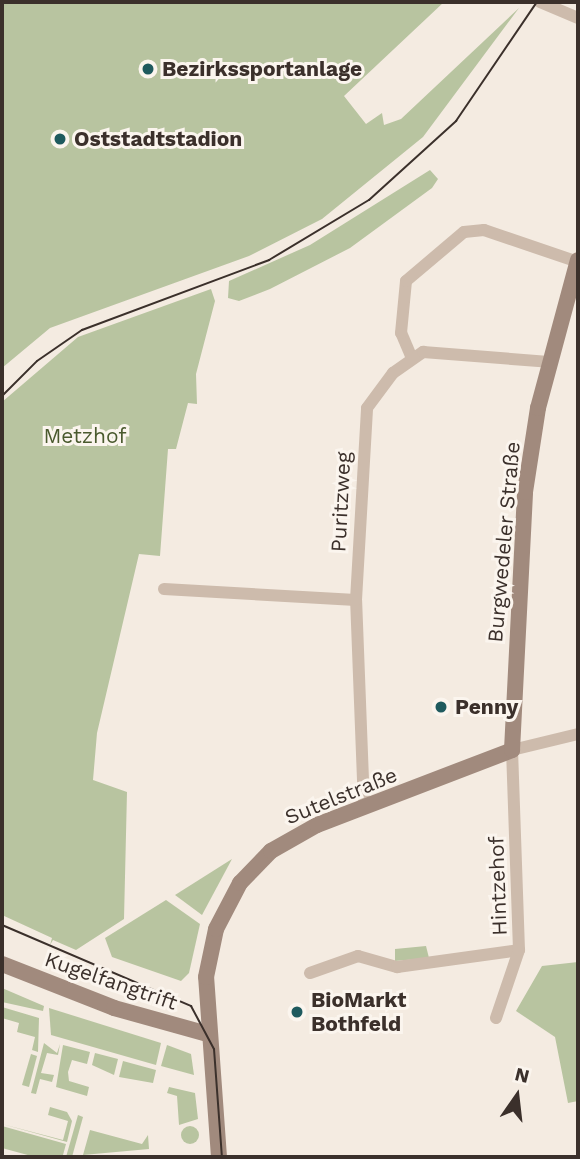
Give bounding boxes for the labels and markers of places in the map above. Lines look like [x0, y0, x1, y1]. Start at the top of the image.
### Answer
place label: Bezirkssportanlage [162, 56, 362, 82]
marker: Bezirkssportanlage [140, 61, 156, 77]
place label: Oststadtstadion [74, 126, 242, 152]
marker: Oststadtstadion [52, 131, 68, 147]
place label: Penny [455, 694, 518, 720]
marker: Penny [433, 699, 449, 715]
place label: BioMarkt Bothfeld [311, 987, 406, 1037]
marker: BioMarkt Bothfeld [289, 1004, 305, 1020]

